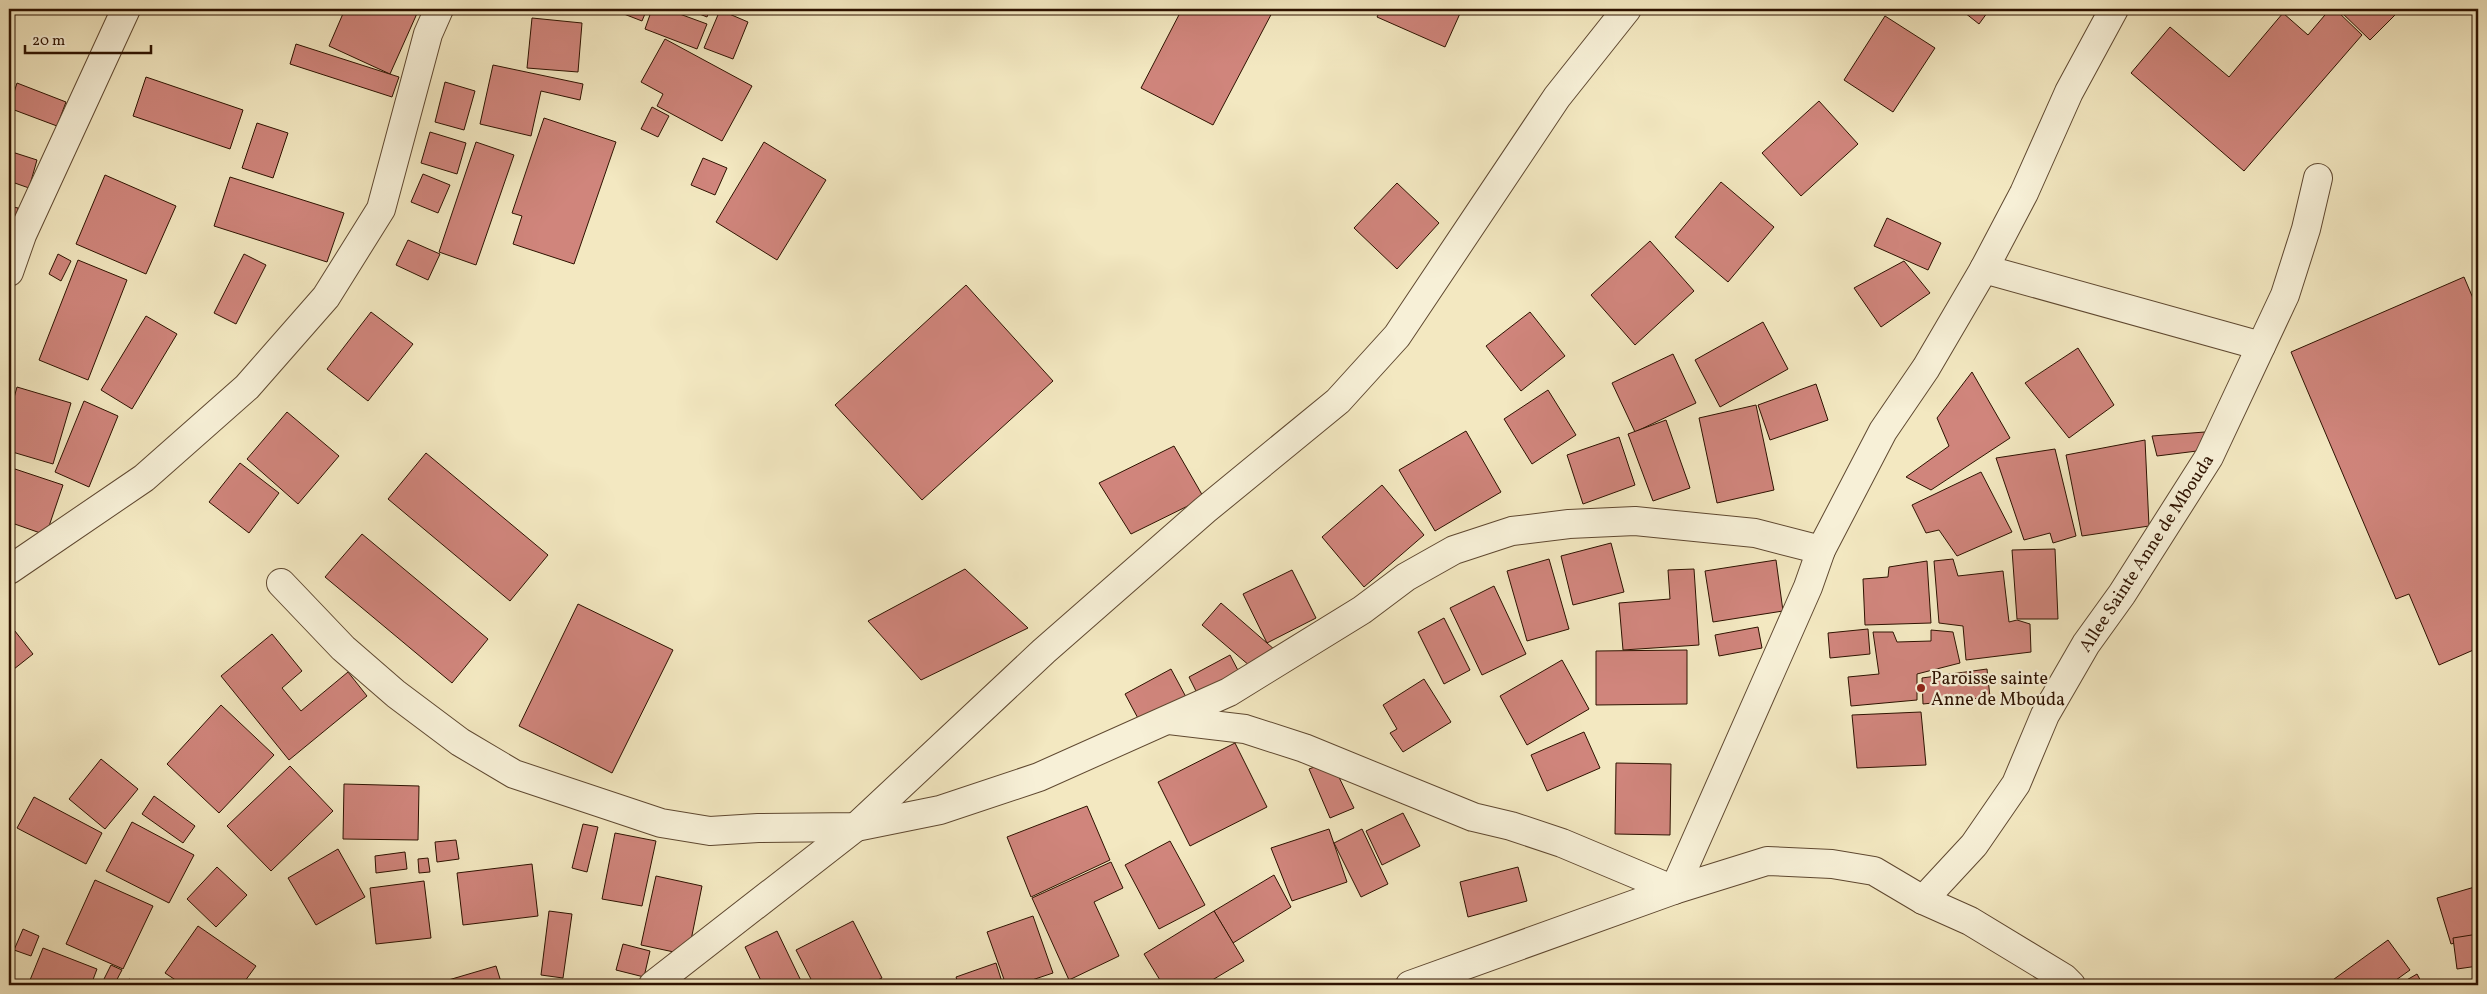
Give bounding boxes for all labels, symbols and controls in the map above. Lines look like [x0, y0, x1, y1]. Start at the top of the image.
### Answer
scale bar [25, 22, 151, 54]
text: 20 m [32, 31, 65, 52]
street label: Allee Sainte Anne de Mbouda [2074, 450, 2221, 658]
place label: Paroisse sainte Anne de Mbouda [1931, 667, 2065, 713]
marker: Paroisse sainte Anne de Mbouda [1915, 682, 1927, 694]

